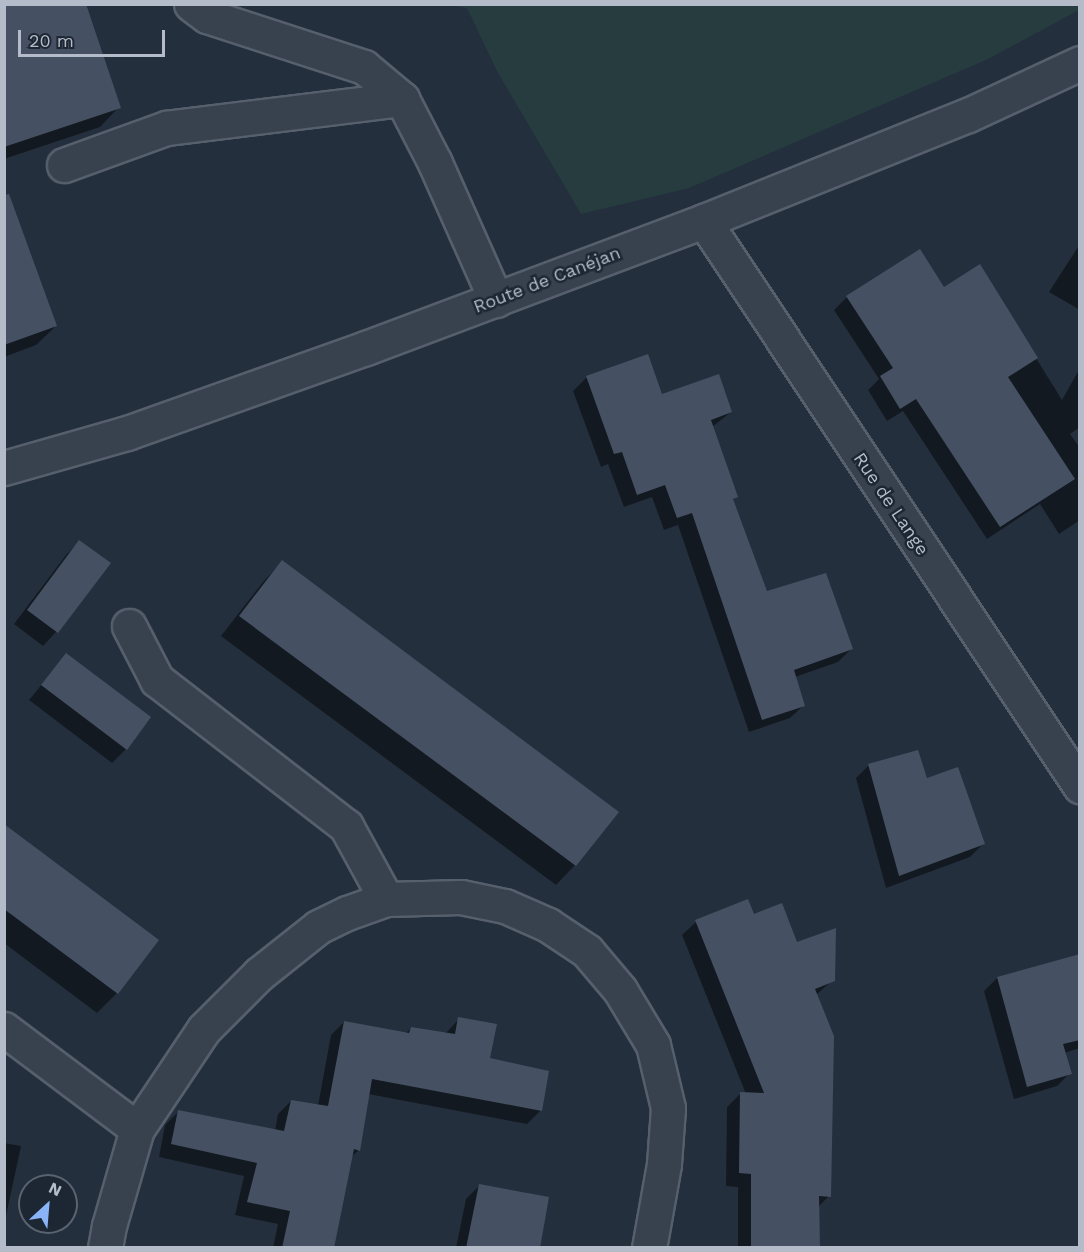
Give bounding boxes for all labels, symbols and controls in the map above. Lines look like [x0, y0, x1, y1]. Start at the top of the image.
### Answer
scale bar [21, 18, 168, 56]
text: 20 m [29, 30, 74, 51]
street label: Route de Canéjan [470, 242, 624, 318]
street label: Rue de Lange [849, 449, 933, 559]
north arrow [18, 1174, 78, 1234]
text: N [46, 1178, 65, 1200]

